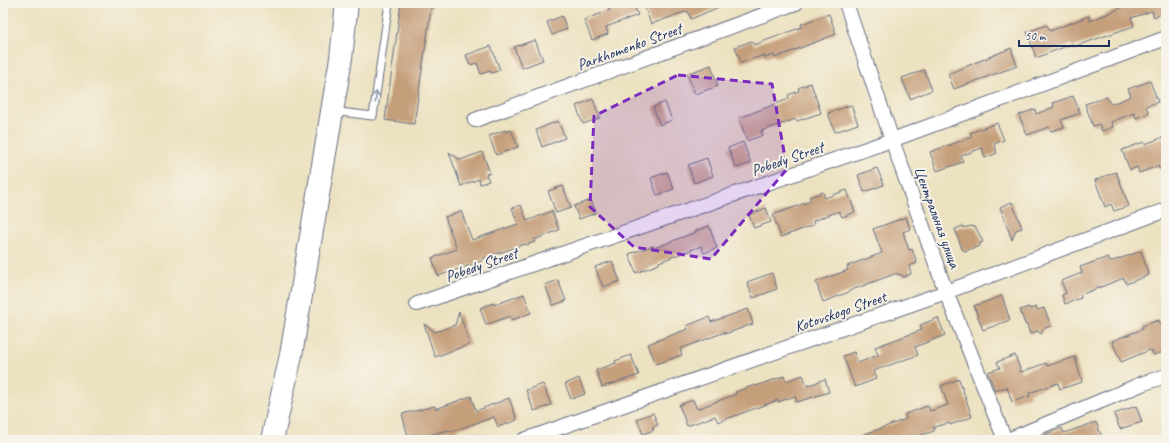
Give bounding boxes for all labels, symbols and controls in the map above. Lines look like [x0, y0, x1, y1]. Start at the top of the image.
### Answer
street label: Parkhomenko Street [574, 18, 687, 75]
scale bar [1019, 22, 1109, 48]
text: 50 m [1025, 28, 1047, 44]
one-way arrow [372, 91, 380, 104]
street label: Pobedy Street [749, 136, 829, 181]
street label: Центральная улица [909, 164, 965, 272]
street label: Pobedy Street [443, 242, 523, 287]
street label: Kotovskogo Street [792, 286, 890, 337]

